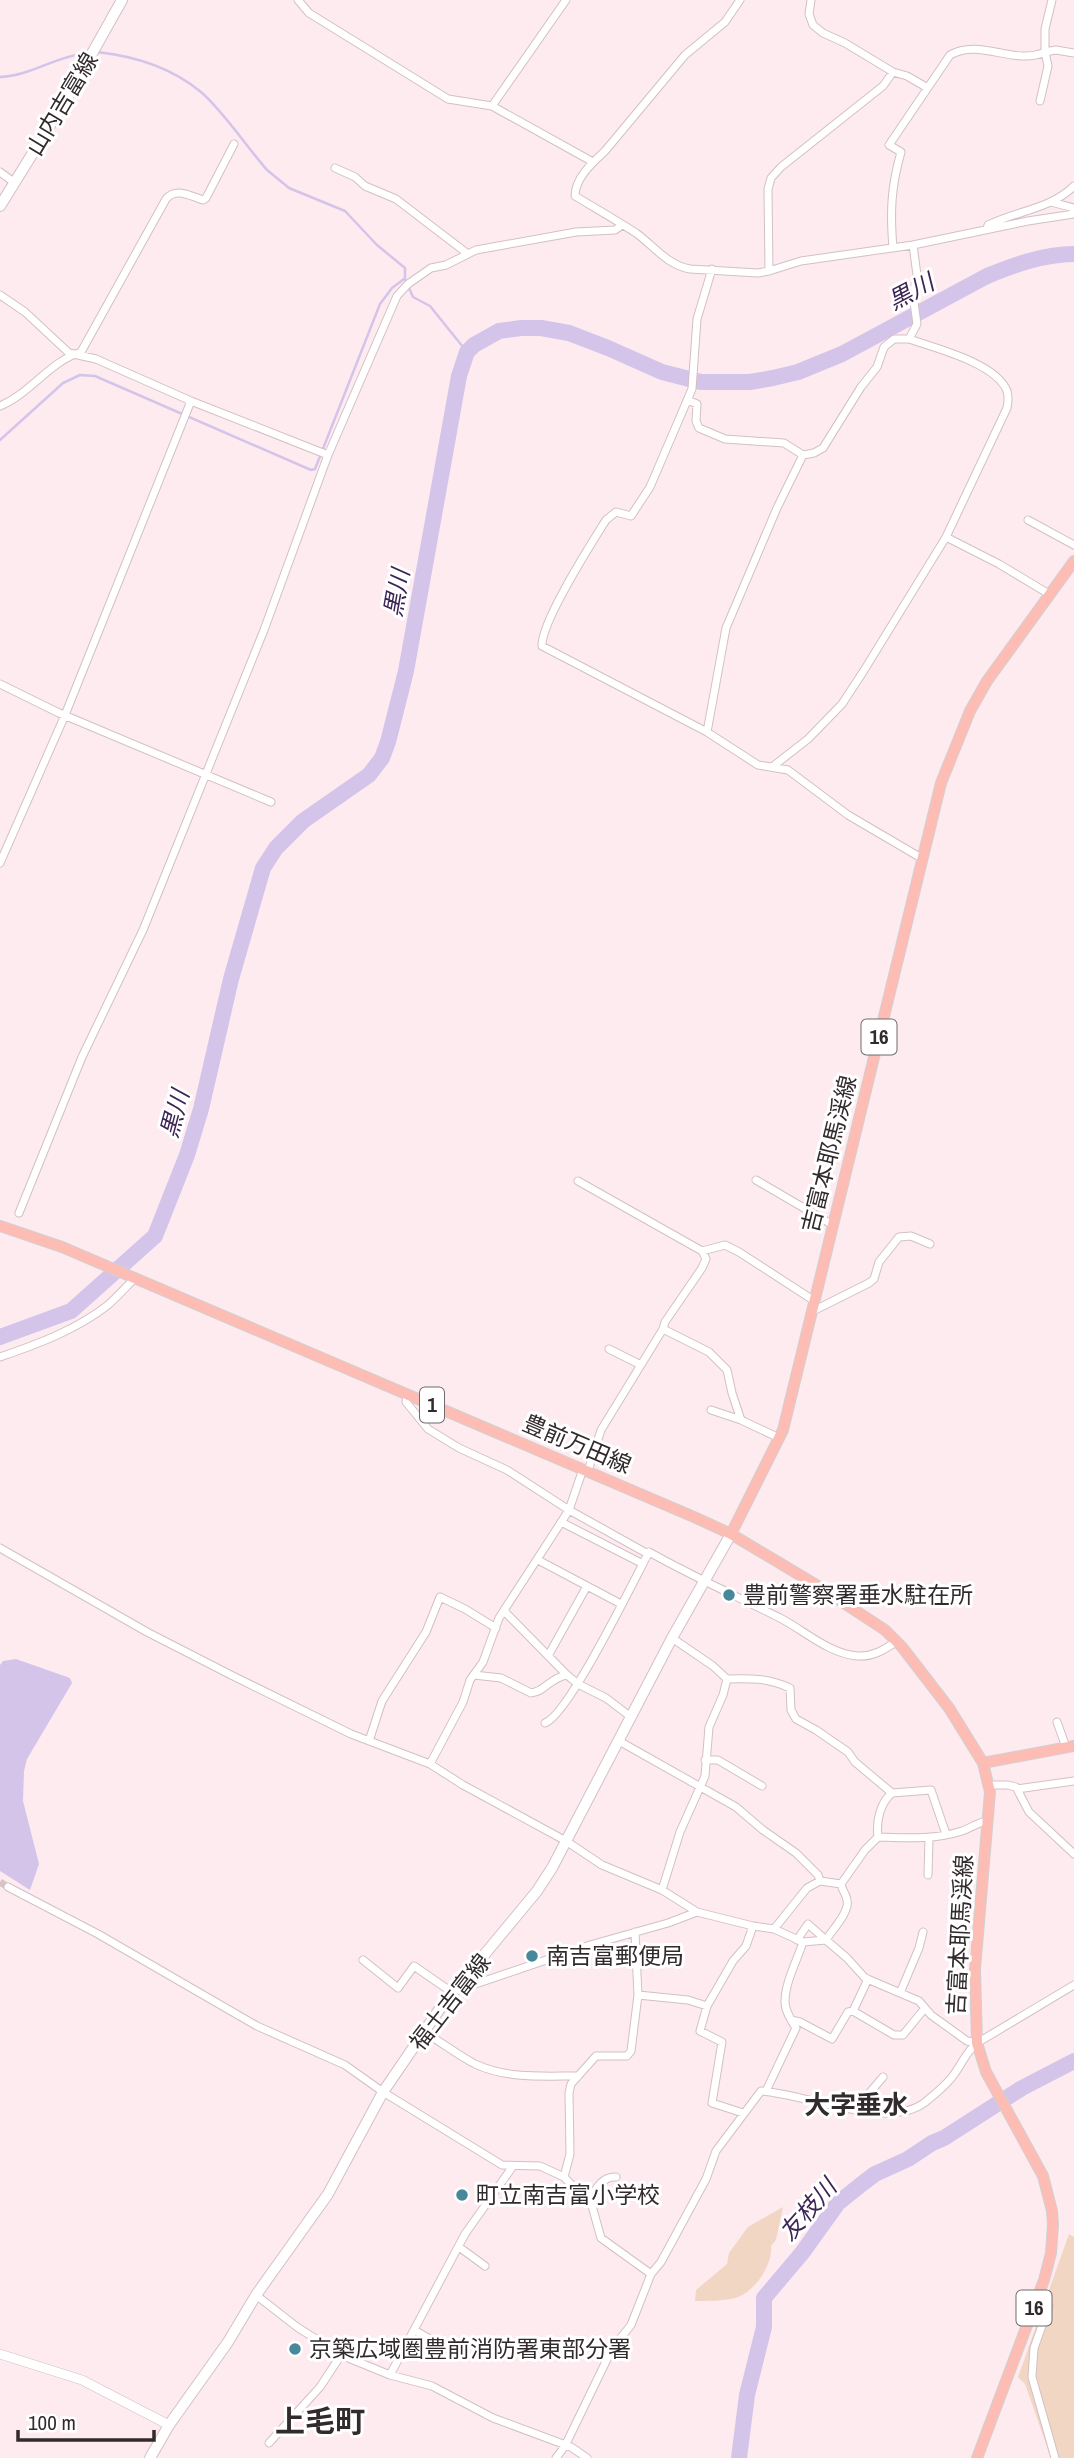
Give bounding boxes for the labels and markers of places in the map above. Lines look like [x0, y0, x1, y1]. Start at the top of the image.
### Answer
place label: 豊前警察署垂水駐在所 [743, 1579, 973, 1610]
marker: 豊前警察署垂水駐在所 [721, 1587, 737, 1603]
place label: 南吉富郵便局 [546, 1940, 684, 1971]
marker: 南吉富郵便局 [524, 1948, 540, 1964]
place label: 町立南吉富小学校 [476, 2179, 660, 2210]
marker: 町立南吉富小学校 [454, 2187, 470, 2203]
place label: 京築広域圏豊前消防署東部分署 [309, 2333, 631, 2364]
marker: 京築広域圏豊前消防署東部分署 [287, 2341, 303, 2357]

